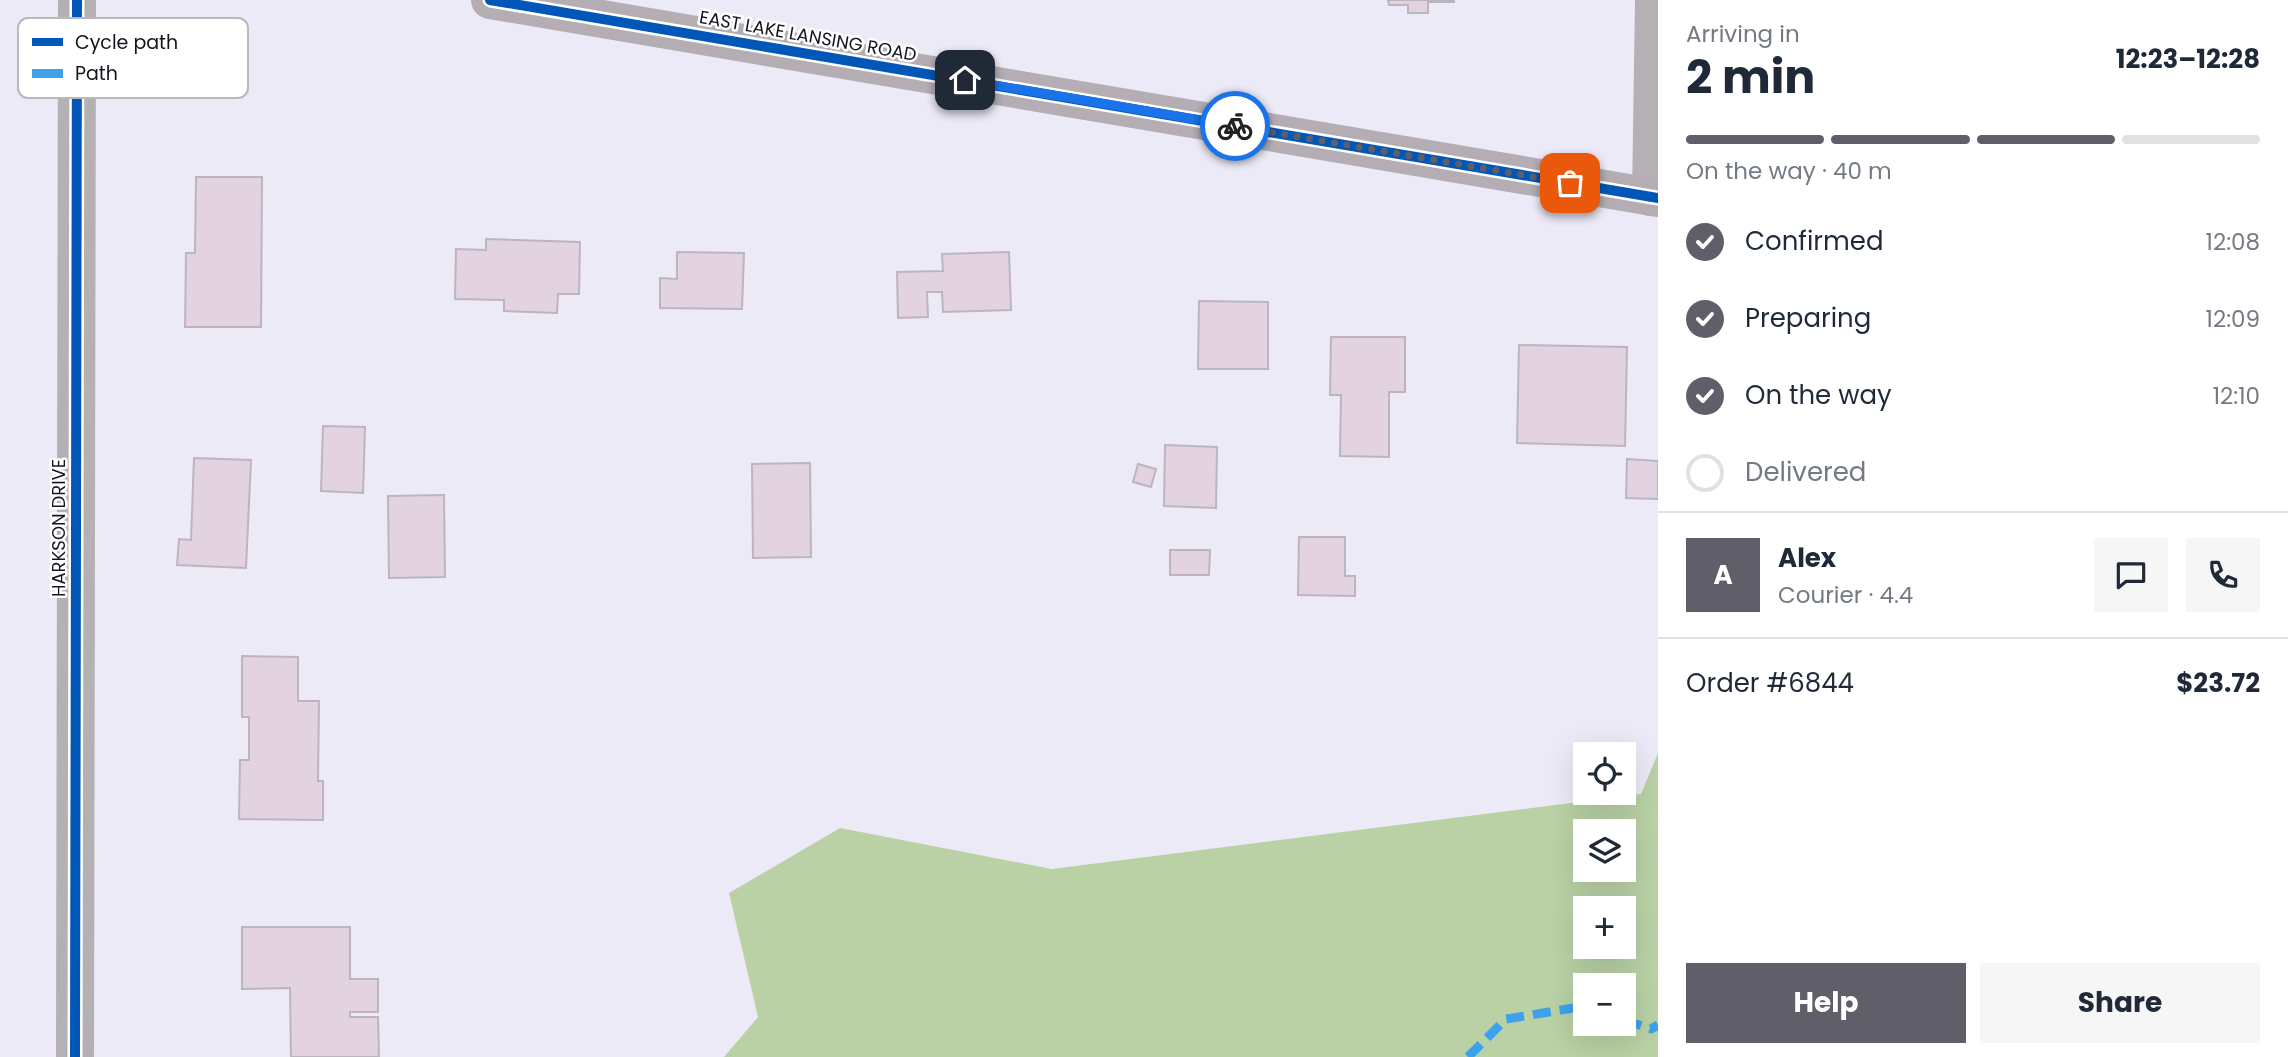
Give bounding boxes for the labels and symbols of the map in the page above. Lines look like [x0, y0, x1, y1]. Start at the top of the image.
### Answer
street label: EAST LAKE LANSING ROAD [697, 4, 919, 67]
legend [18, 18, 248, 98]
text: Cycle path [75, 29, 178, 56]
pin [935, 50, 995, 110]
text: Path [75, 60, 118, 87]
courier [1200, 91, 1270, 161]
pin [1540, 153, 1600, 213]
street label: HARKSON DRIVE [46, 459, 71, 597]

